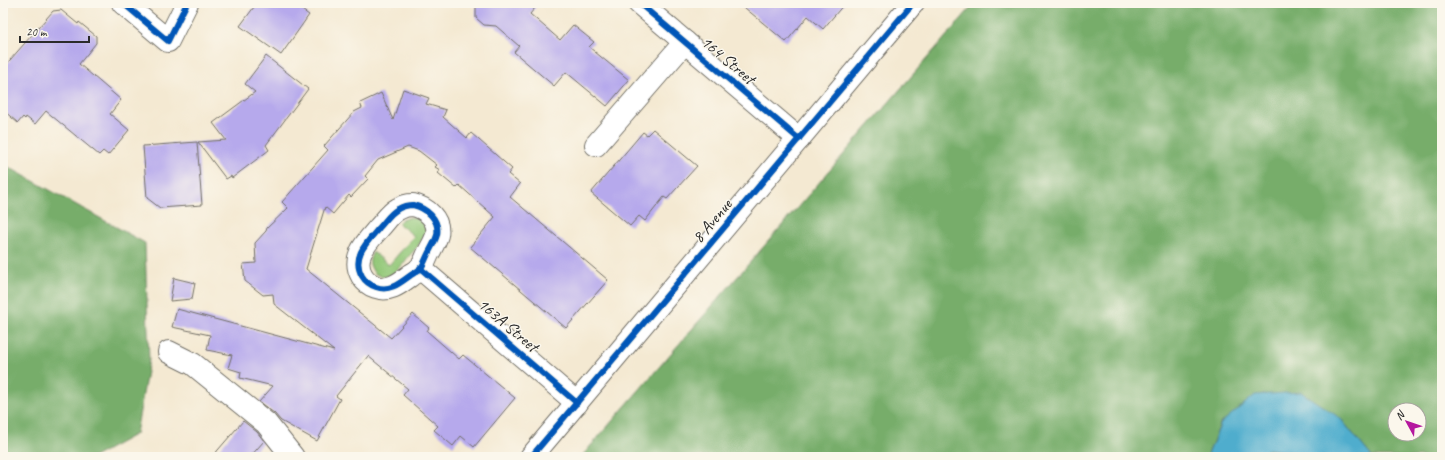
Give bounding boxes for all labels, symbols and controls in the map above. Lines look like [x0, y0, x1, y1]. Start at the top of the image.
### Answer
scale bar [20, 18, 89, 44]
text: 20 m [26, 24, 48, 40]
street label: 164 Street [697, 31, 761, 90]
street label: 8 Avenue [688, 194, 737, 247]
street label: 163A Street [473, 294, 544, 358]
north arrow [1387, 402, 1427, 442]
text: N [1392, 407, 1408, 423]

